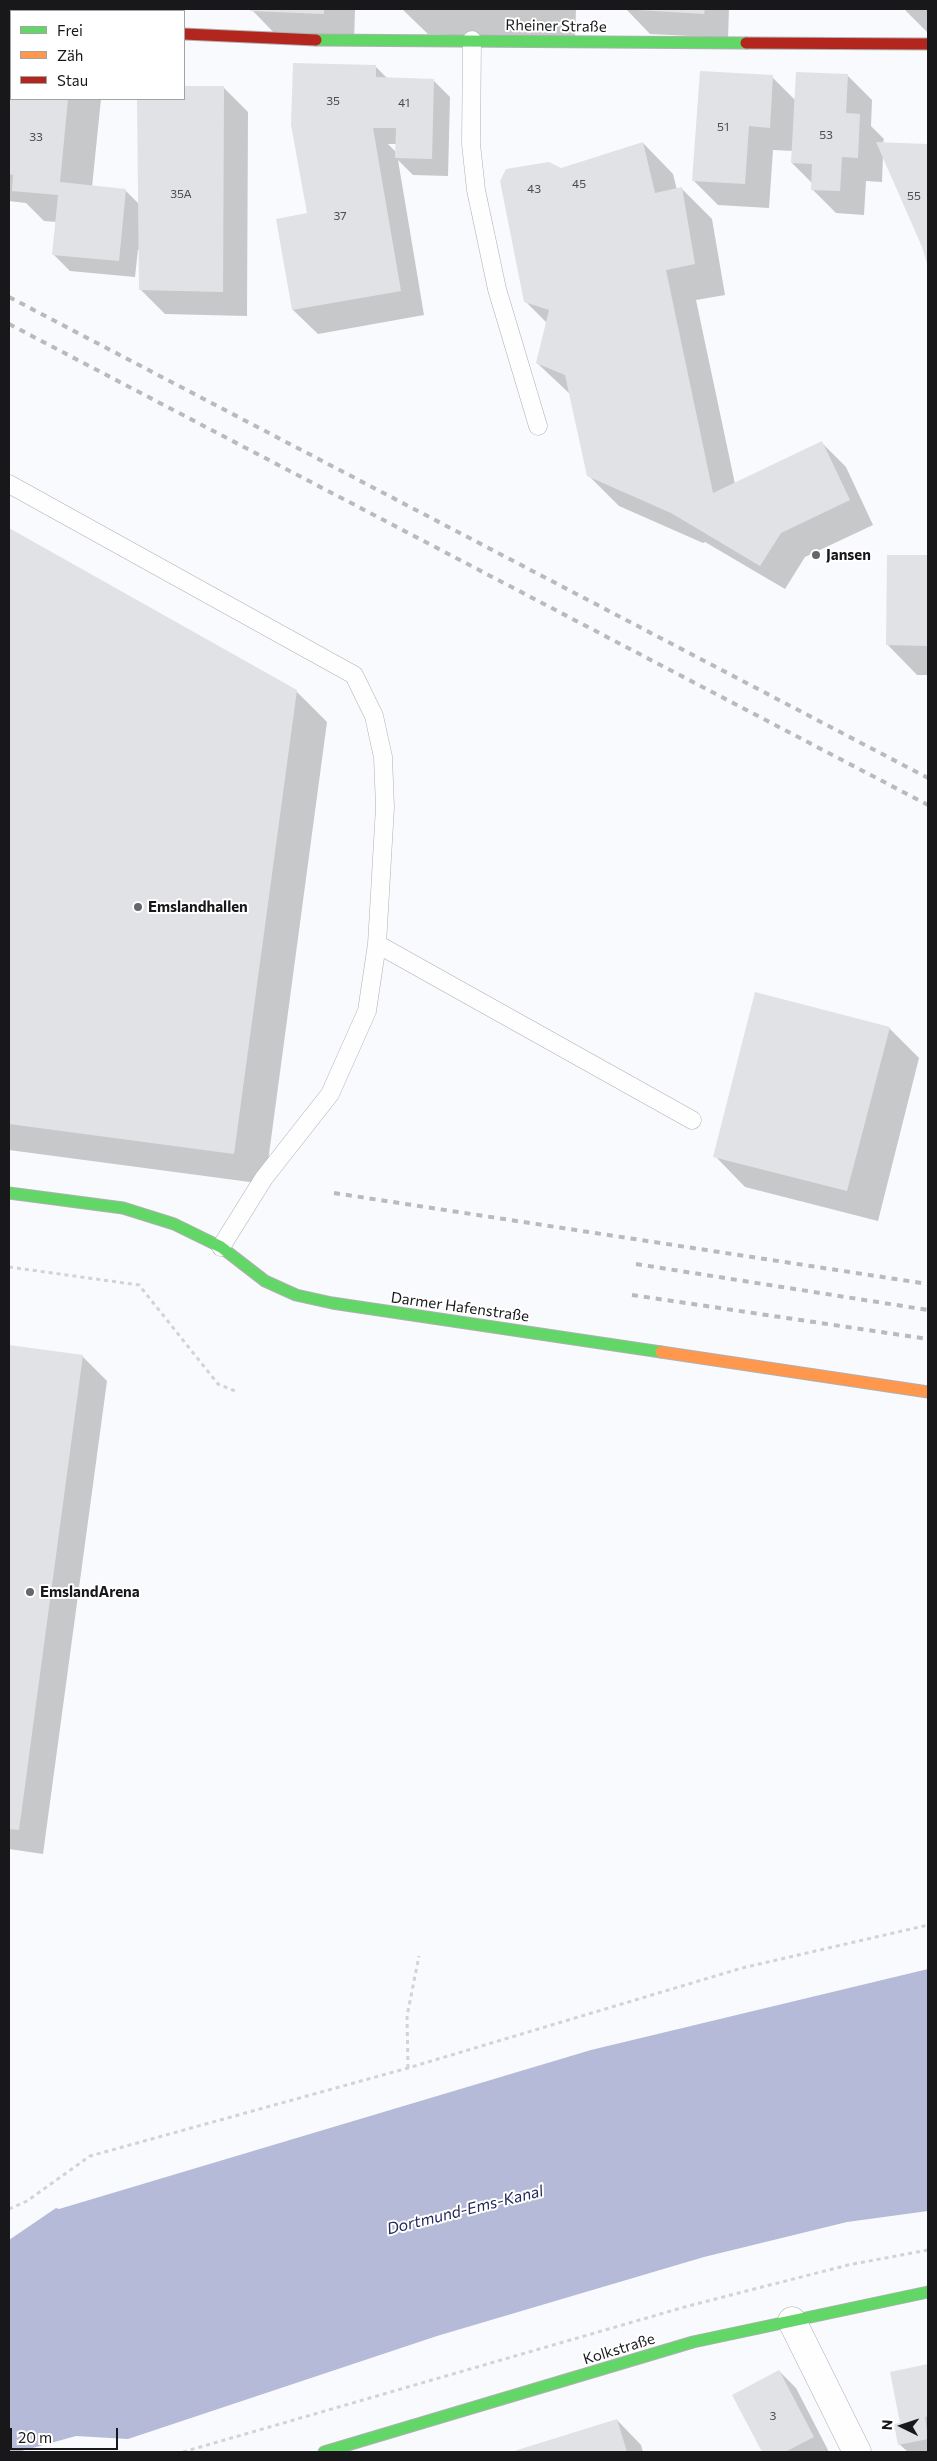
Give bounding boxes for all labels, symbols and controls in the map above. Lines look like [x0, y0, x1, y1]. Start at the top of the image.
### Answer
legend [10, 10, 185, 100]
street label: Rheiner Straße [505, 16, 607, 36]
text: Frei [57, 21, 83, 39]
text: Zäh [57, 46, 83, 64]
text: Stau [57, 71, 88, 89]
house number: 35 [326, 94, 340, 108]
house number: 41 [398, 96, 410, 110]
house number: 51 [717, 120, 729, 134]
house number: 53 [819, 128, 833, 142]
house number: 33 [29, 130, 43, 144]
house number: 45 [572, 177, 586, 191]
house number: 43 [527, 182, 541, 196]
house number: 35A [170, 187, 192, 201]
house number: 55 [907, 189, 921, 203]
house number: 37 [333, 209, 347, 223]
place label: Jansen [826, 546, 871, 564]
marker: Jansen [810, 549, 822, 561]
place label: Emslandhallen [148, 898, 248, 916]
marker: Emslandhallen [132, 901, 144, 913]
street label: Darmer Hafenstraße [390, 1288, 530, 1326]
place label: EmslandArena [40, 1583, 140, 1601]
marker: EmslandArena [24, 1586, 36, 1598]
water label: Dortmund-Ems-Kanal [385, 2181, 545, 2239]
street label: Kolkstraße [581, 2330, 657, 2368]
north arrow [877, 2401, 927, 2451]
house number: 3 [770, 2409, 776, 2423]
scale bar [12, 2418, 120, 2450]
text: N [878, 2419, 895, 2431]
text: 20 m [18, 2428, 52, 2446]

